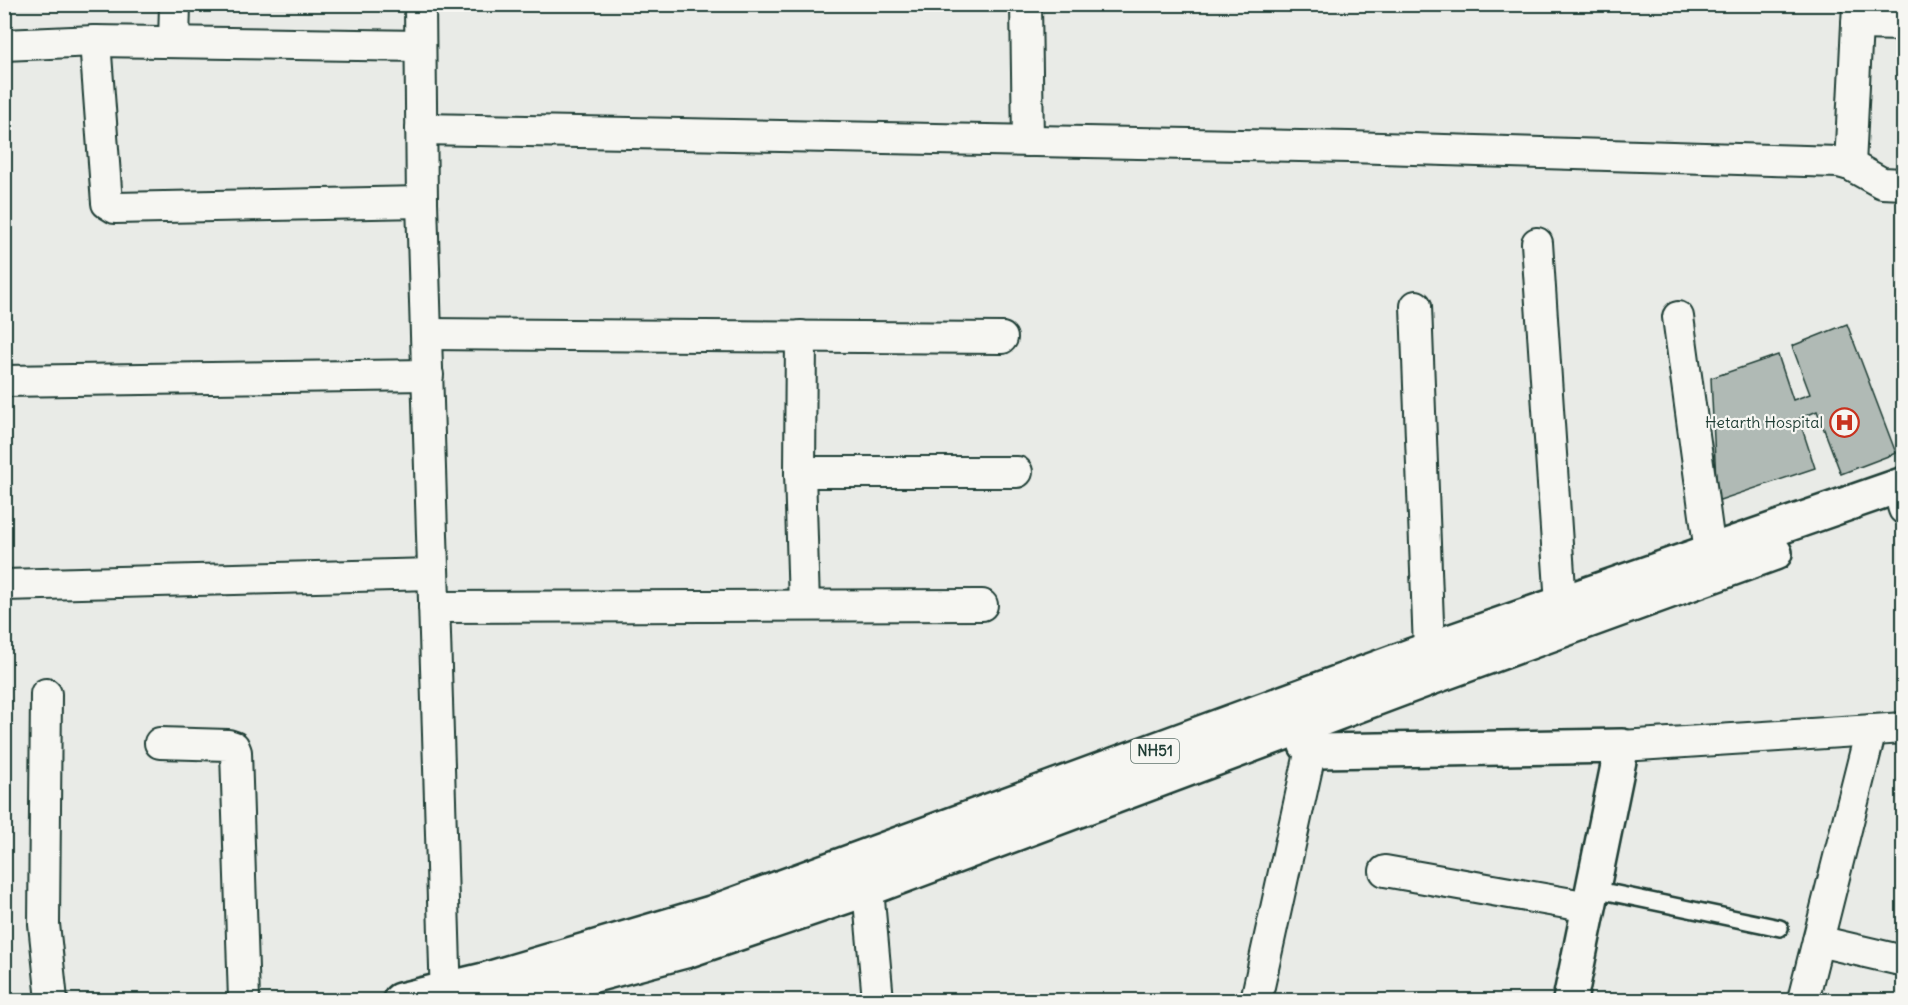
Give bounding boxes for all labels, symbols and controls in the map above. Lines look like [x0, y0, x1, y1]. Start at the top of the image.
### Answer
hospital icon: Hetarth Hospital [1828, 406, 1860, 438]
place label: Hetarth Hospital [1705, 412, 1823, 432]
road number: NH51 [1131, 739, 1179, 763]

